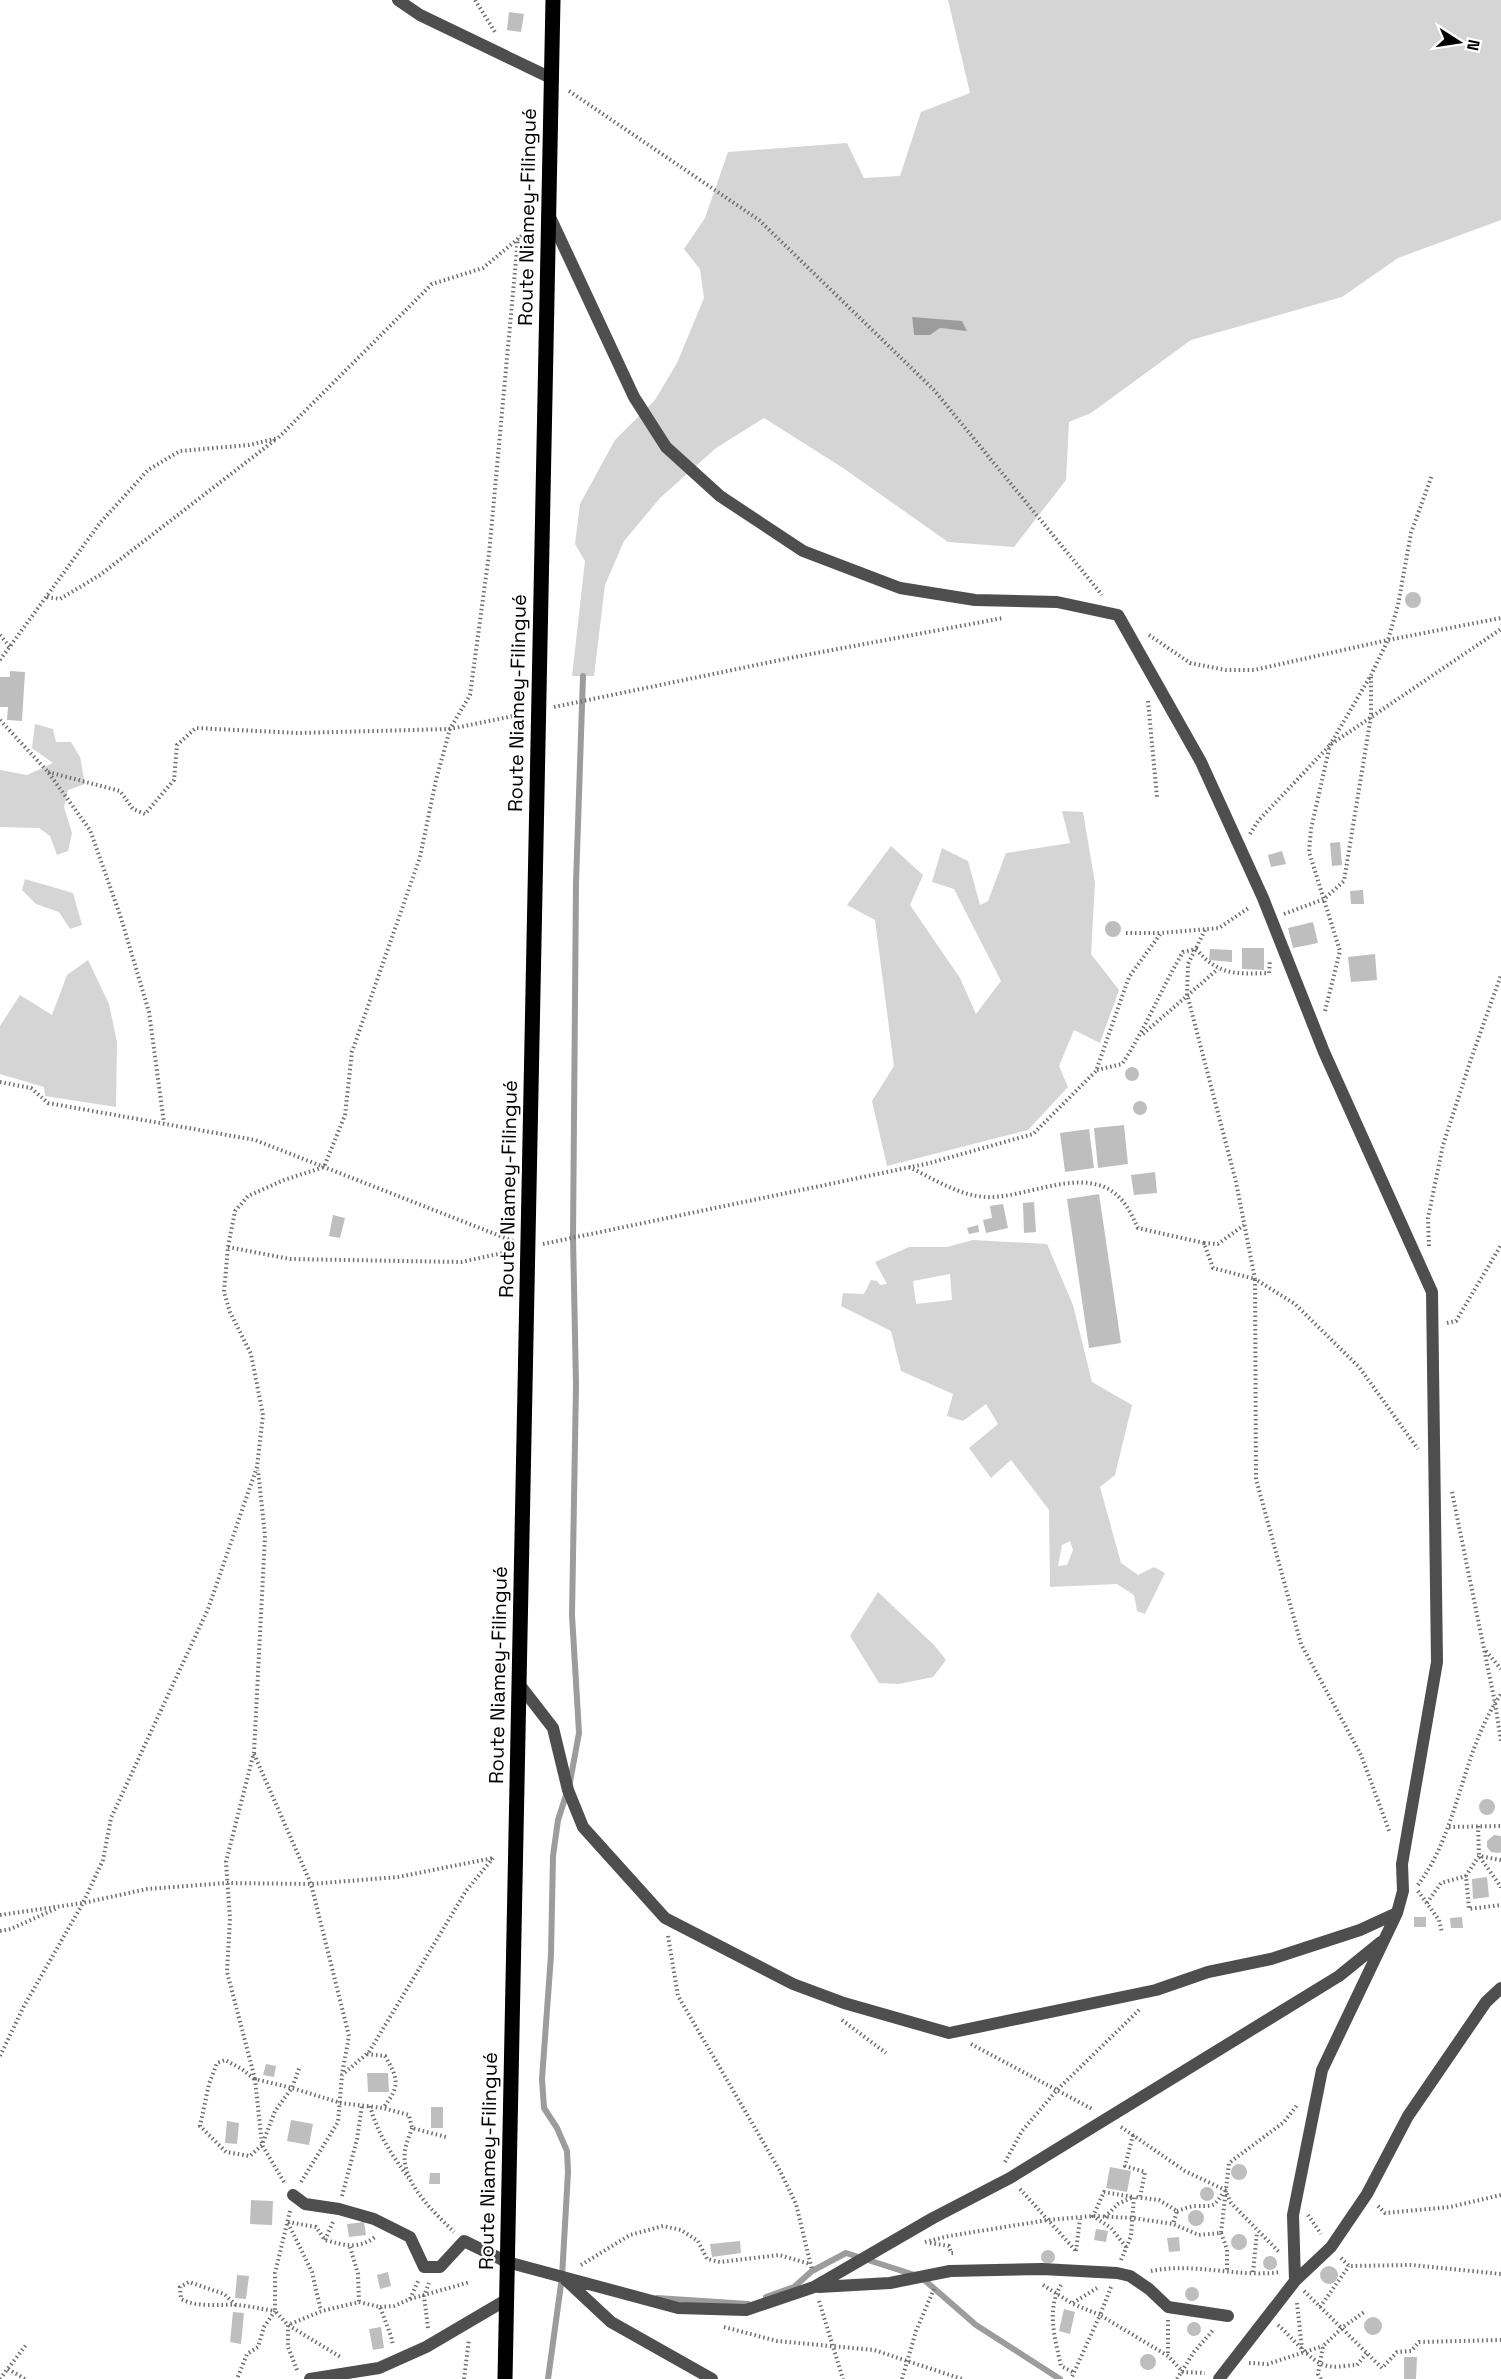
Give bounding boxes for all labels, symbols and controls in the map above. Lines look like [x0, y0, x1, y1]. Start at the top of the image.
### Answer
north arrow [1429, 12, 1489, 72]
text: N [1462, 38, 1485, 52]
street label: Route Niamey-Filingué [512, 108, 542, 326]
street label: Route Niamey-Filingué [502, 594, 532, 812]
street label: Route Niamey-Filingué [493, 1080, 523, 1298]
street label: Route Niamey-Filingué [483, 1566, 513, 1784]
street label: Route Niamey-Filingué [473, 2052, 503, 2270]

